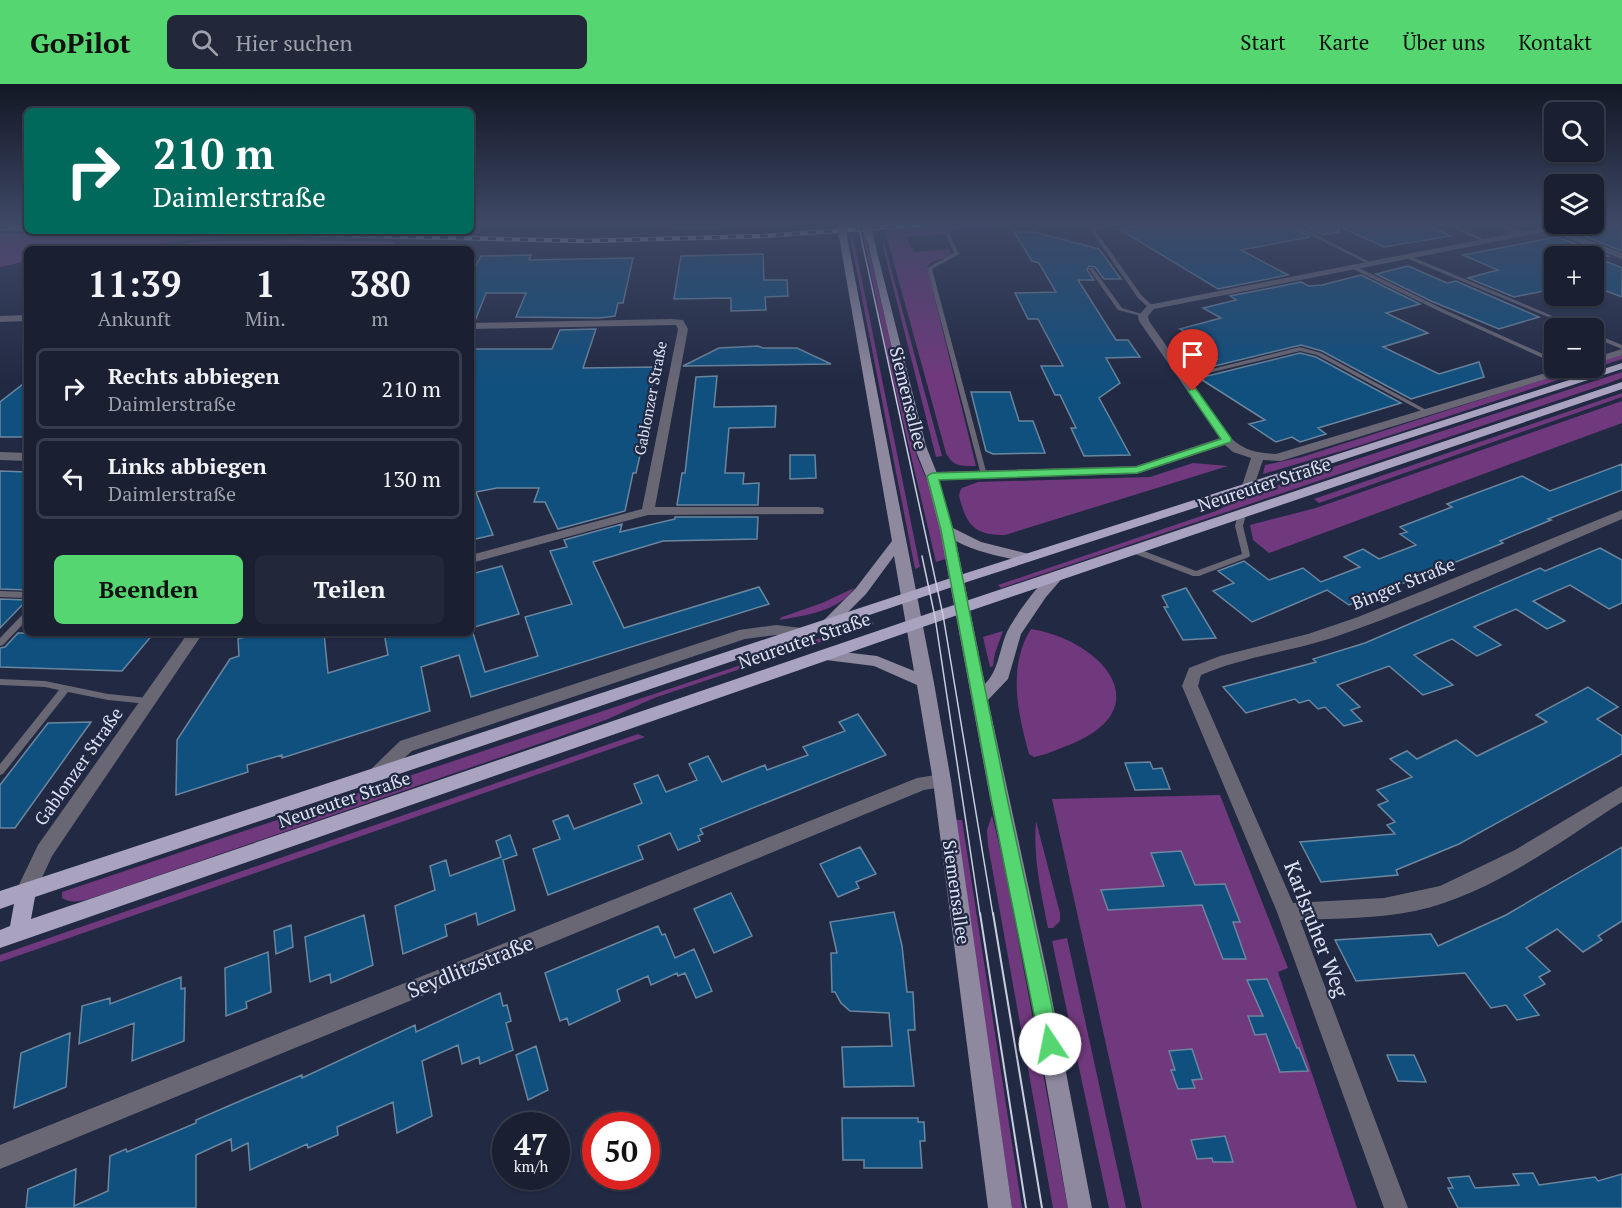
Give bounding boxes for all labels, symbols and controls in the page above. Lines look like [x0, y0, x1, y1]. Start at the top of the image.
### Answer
search box [167, 15, 587, 69]
text: GoPilot [30, 24, 131, 61]
icon: search [188, 26, 221, 59]
text: Hier suchen [236, 28, 353, 57]
text: Start [1240, 28, 1286, 56]
text: Karte [1319, 28, 1369, 56]
text: Über uns [1402, 28, 1485, 56]
text: Kontakt [1518, 28, 1592, 56]
map controls [1544, 102, 1604, 378]
button: search [1544, 102, 1604, 162]
text: 210 m [153, 125, 274, 181]
icon: right [54, 132, 132, 210]
button: layers [1544, 174, 1604, 234]
text: Daimlerstraße [153, 179, 326, 215]
button: + [1544, 246, 1604, 306]
text: 11:39 [88, 260, 181, 307]
text: 1 [255, 260, 275, 307]
text: 380 [349, 260, 410, 307]
text: Ankunft [98, 305, 171, 332]
text: Min. [245, 305, 286, 332]
text: m [371, 305, 388, 332]
button: − [1544, 318, 1604, 378]
pin [1167, 329, 1218, 391]
icon: arrive [1176, 338, 1209, 371]
street label: Gablonzer Straße [629, 339, 671, 457]
street label: Siemensallee [885, 344, 933, 452]
text: Rechts abbiegen [108, 361, 280, 390]
icon: right [57, 372, 90, 405]
text: 210 m [381, 374, 441, 403]
text: Daimlerstraße [108, 390, 236, 417]
text: Links abbiegen [108, 451, 267, 480]
street label: Neureuter Straße [1194, 451, 1334, 517]
icon: left [57, 462, 90, 495]
text: 130 m [381, 464, 441, 493]
text: Daimlerstraße [108, 480, 236, 507]
street label: Binger Straße [1348, 551, 1458, 615]
button: Beenden [54, 555, 243, 624]
button: Teilen [255, 555, 444, 624]
street label: Neureuter Straße [734, 606, 874, 674]
street label: Gablonzer Straße [28, 702, 128, 830]
street label: Neureuter Straße [274, 765, 414, 833]
street label: Siemensallee [938, 838, 976, 946]
street label: Karlsruher Weg [1278, 857, 1356, 1002]
street label: Seydlitzstraße [403, 928, 537, 1004]
position arrow [1018, 1012, 1082, 1076]
speed limit sign: 50 [582, 1112, 660, 1190]
text: 47 [514, 1124, 548, 1164]
text: km/h [514, 1156, 548, 1176]

